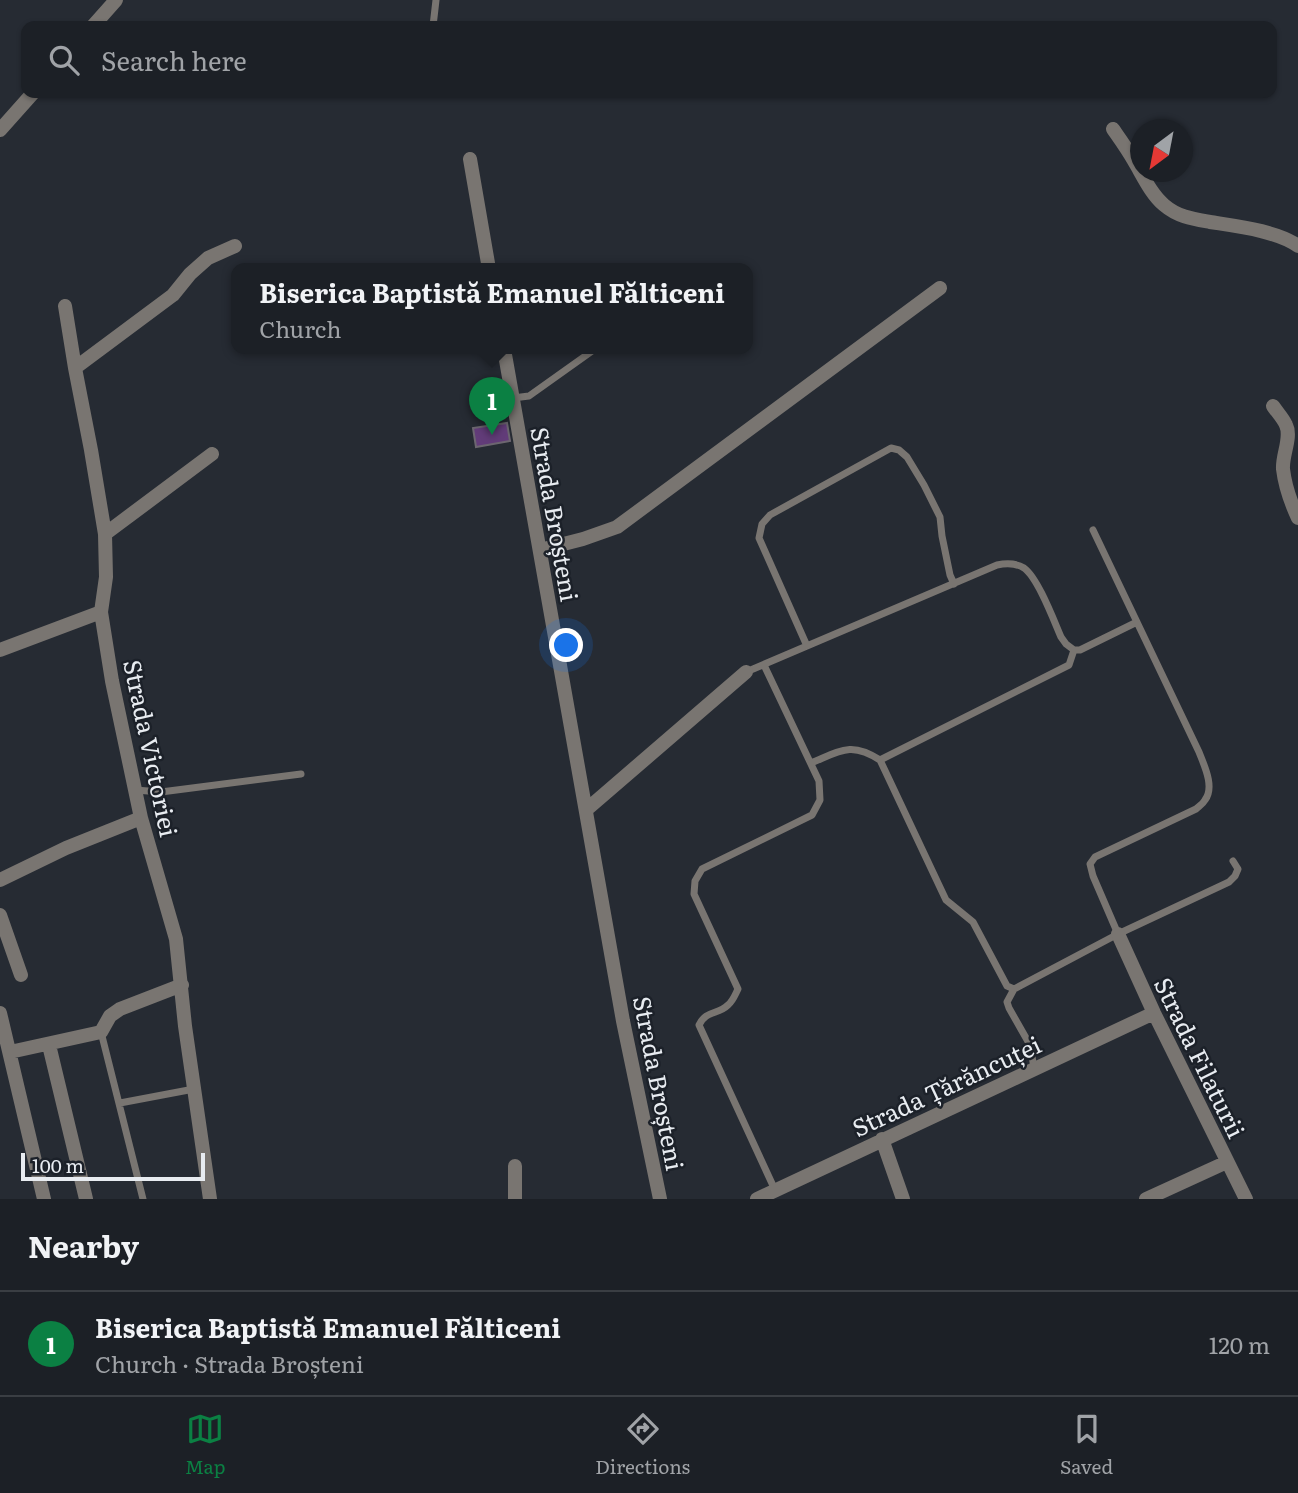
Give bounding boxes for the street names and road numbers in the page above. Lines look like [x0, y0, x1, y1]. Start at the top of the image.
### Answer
street label: Strada Broșteni [523, 424, 589, 604]
street label: Strada Victoriei [116, 656, 188, 840]
street label: Strada Filaturii [1147, 971, 1255, 1143]
street label: Strada Broșteni [626, 993, 694, 1173]
street label: Strada Țărăncuței [846, 1026, 1046, 1144]

